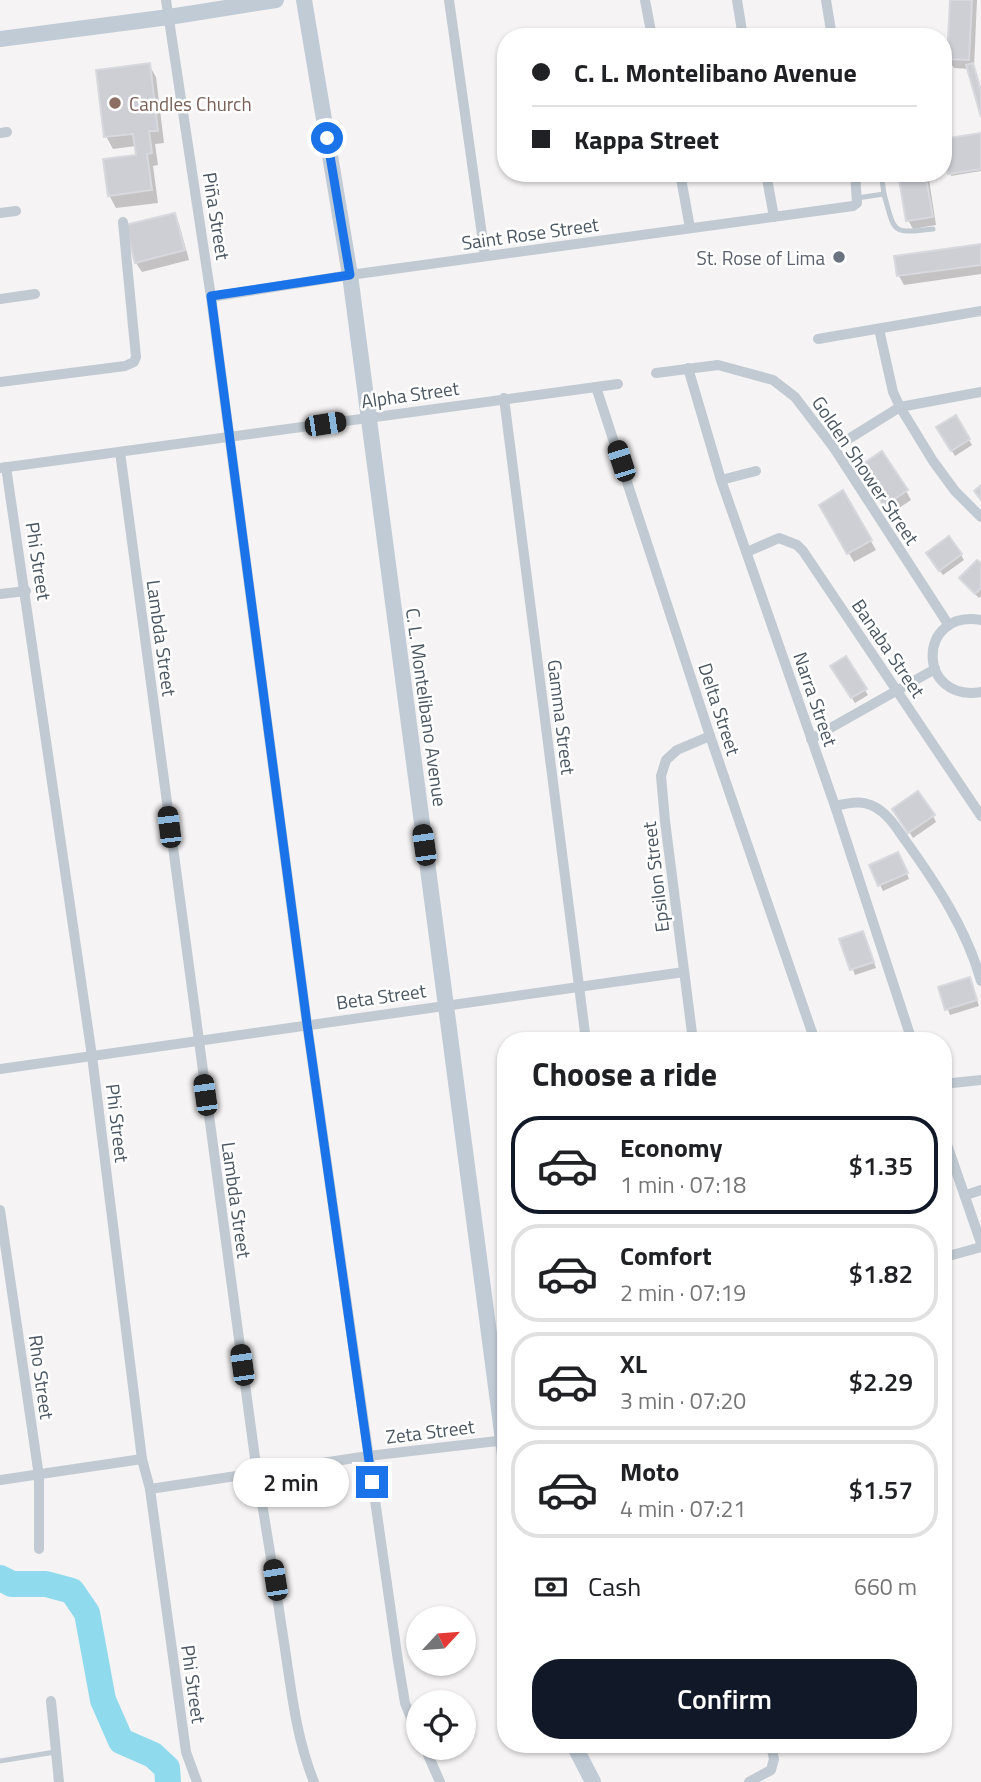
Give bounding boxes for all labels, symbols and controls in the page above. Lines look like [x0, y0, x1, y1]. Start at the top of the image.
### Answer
text: C. L. Montelibano Avenue [574, 53, 857, 92]
place label: Candles Church [129, 89, 252, 118]
marker: Candles Church [107, 95, 123, 111]
text: Kappa Street [574, 120, 719, 159]
route start [311, 122, 343, 154]
street label: Piña Street [196, 170, 238, 262]
street label: Saint Rose Street [460, 209, 601, 257]
place label: St. Rose of Lima [697, 243, 825, 272]
marker: St. Rose of Lima [831, 249, 847, 265]
street label: Alpha Street [359, 373, 461, 415]
street label: Golden Shower Street [805, 390, 927, 551]
car [303, 410, 348, 438]
car [605, 438, 638, 484]
street label: Phi Street [19, 520, 60, 603]
street label: Lambda Street [139, 578, 185, 698]
street label: Banaba Street [845, 593, 933, 703]
street label: C. L. Montelibano Avenue [399, 606, 455, 808]
street label: Narra Street [786, 648, 846, 750]
street label: Gamma Street [541, 658, 583, 776]
street label: Delta Street [691, 659, 749, 759]
car [157, 805, 182, 849]
street label: Epsilon Street [634, 820, 676, 934]
car [411, 823, 438, 867]
street label: Beta Street [334, 975, 428, 1017]
text: Choose a ride [532, 1050, 717, 1098]
car [192, 1073, 219, 1117]
street label: Phi Street [99, 1082, 137, 1164]
text: Economy [620, 1128, 722, 1167]
icon: car [536, 1134, 599, 1197]
street label: Lambda Street [214, 1140, 260, 1260]
text: $1.35 [849, 1146, 913, 1185]
text: 1 min · 07:18 [620, 1167, 746, 1202]
text: Comfort [620, 1236, 712, 1275]
icon: car [536, 1242, 599, 1305]
text: $1.82 [849, 1254, 913, 1293]
text: 2 min · 07:19 [620, 1275, 746, 1310]
street label: Rho Street [22, 1333, 62, 1421]
car [229, 1343, 256, 1387]
text: XL [620, 1344, 647, 1383]
icon: car [536, 1350, 599, 1413]
text: $2.29 [849, 1362, 913, 1401]
text: 3 min · 07:20 [620, 1383, 746, 1418]
street label: Zeta Street [384, 1411, 476, 1451]
text: Moto [620, 1452, 679, 1491]
callout: 2 min [232, 1458, 348, 1506]
icon: car [536, 1458, 599, 1521]
text: 2 min [263, 1465, 319, 1500]
route end [356, 1466, 388, 1498]
text: $1.57 [849, 1470, 913, 1509]
text: 4 min · 07:21 [620, 1491, 746, 1526]
car [262, 1558, 289, 1602]
text: Cash [588, 1567, 641, 1606]
icon: cash [532, 1568, 570, 1606]
text: 660 m [854, 1569, 917, 1604]
north arrow [406, 1606, 476, 1676]
map controls [406, 1606, 476, 1760]
street label: Phi Street [174, 1643, 214, 1725]
button: Confirm [532, 1659, 917, 1739]
button: locate [406, 1690, 476, 1760]

